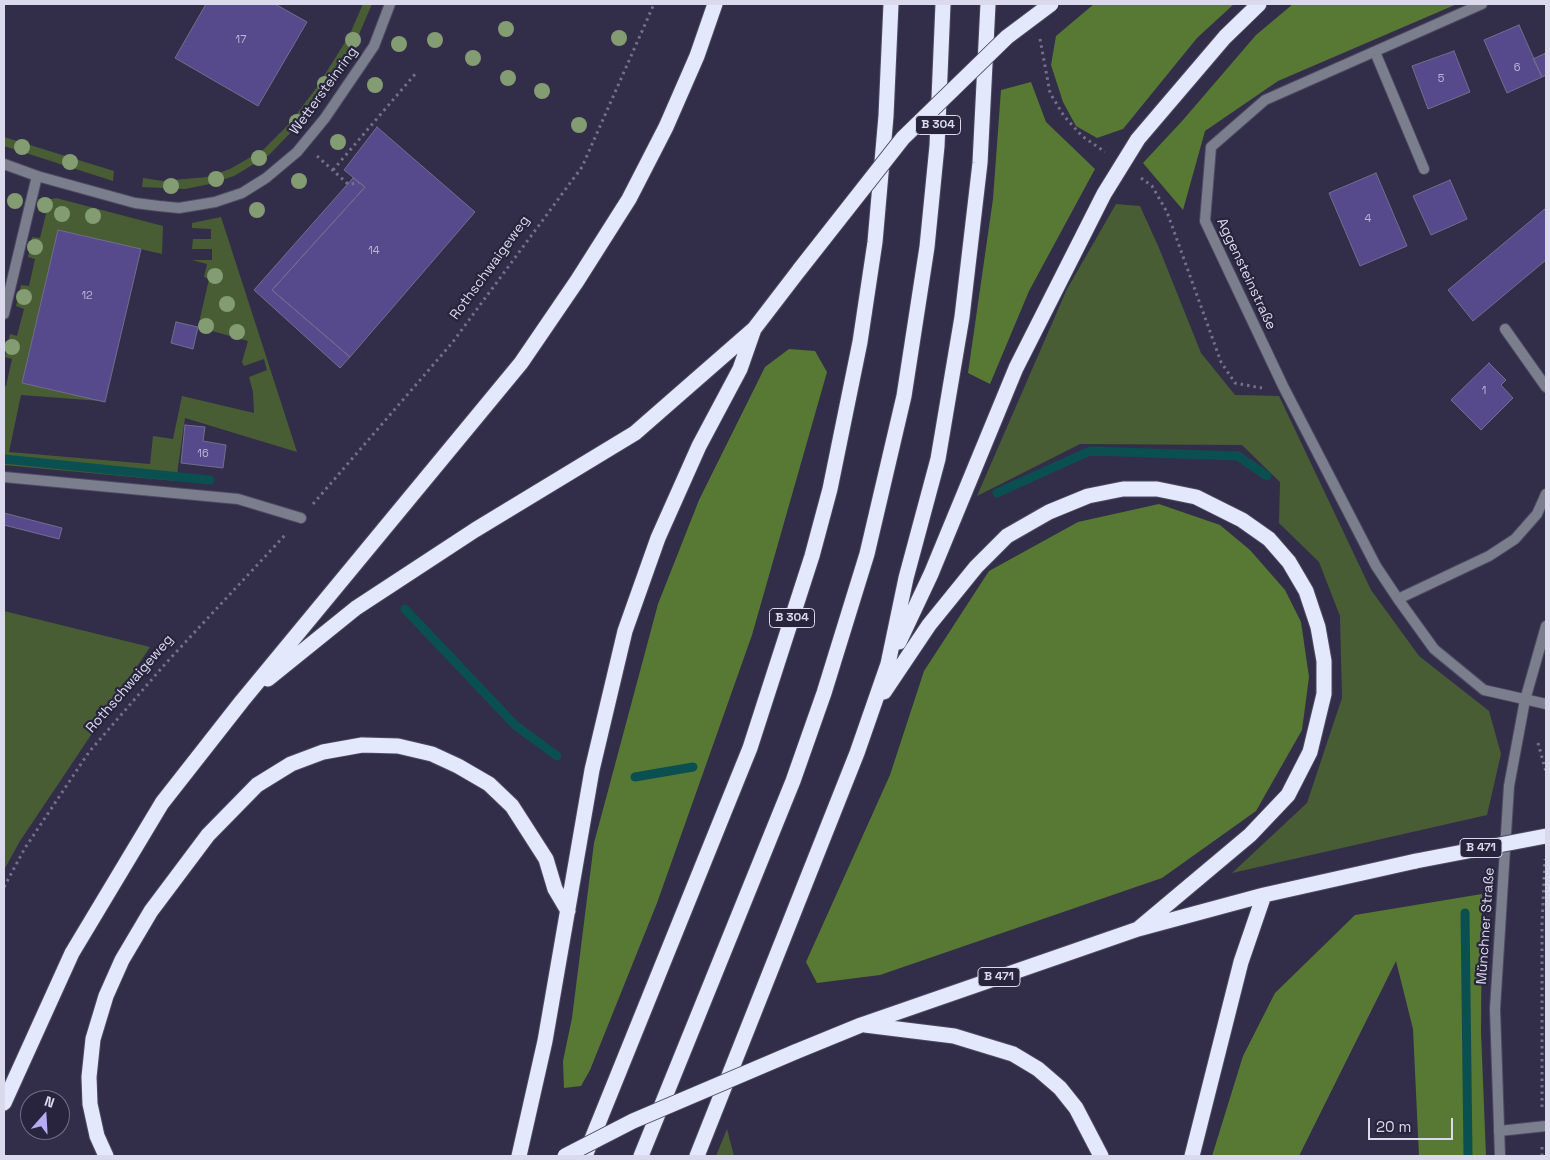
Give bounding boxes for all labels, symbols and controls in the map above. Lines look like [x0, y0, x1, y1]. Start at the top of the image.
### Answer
house number: 17 [236, 33, 246, 47]
street label: Wettersteinring [286, 44, 362, 138]
house number: 6 [1514, 61, 1520, 75]
house number: 5 [1438, 72, 1444, 86]
road number: B 304 [916, 116, 960, 134]
house number: 4 [1365, 212, 1371, 226]
street label: Rothschwaigeweg [447, 213, 533, 323]
street label: Aggensteinstraße [1213, 216, 1279, 332]
house number: 14 [368, 244, 380, 258]
house number: 12 [81, 289, 93, 303]
house number: 1 [1482, 384, 1486, 398]
house number: 16 [197, 447, 209, 461]
road number: B 304 [770, 608, 814, 628]
street label: Rothschwaigeweg [83, 631, 177, 737]
road number: B 471 [1460, 838, 1502, 858]
street label: Münchner Straße [1474, 867, 1498, 985]
road number: B 471 [978, 968, 1020, 986]
north arrow [20, 1090, 70, 1140]
text: N [42, 1092, 57, 1112]
scale bar [1370, 1108, 1455, 1140]
text: 20 m [1376, 1117, 1411, 1136]

